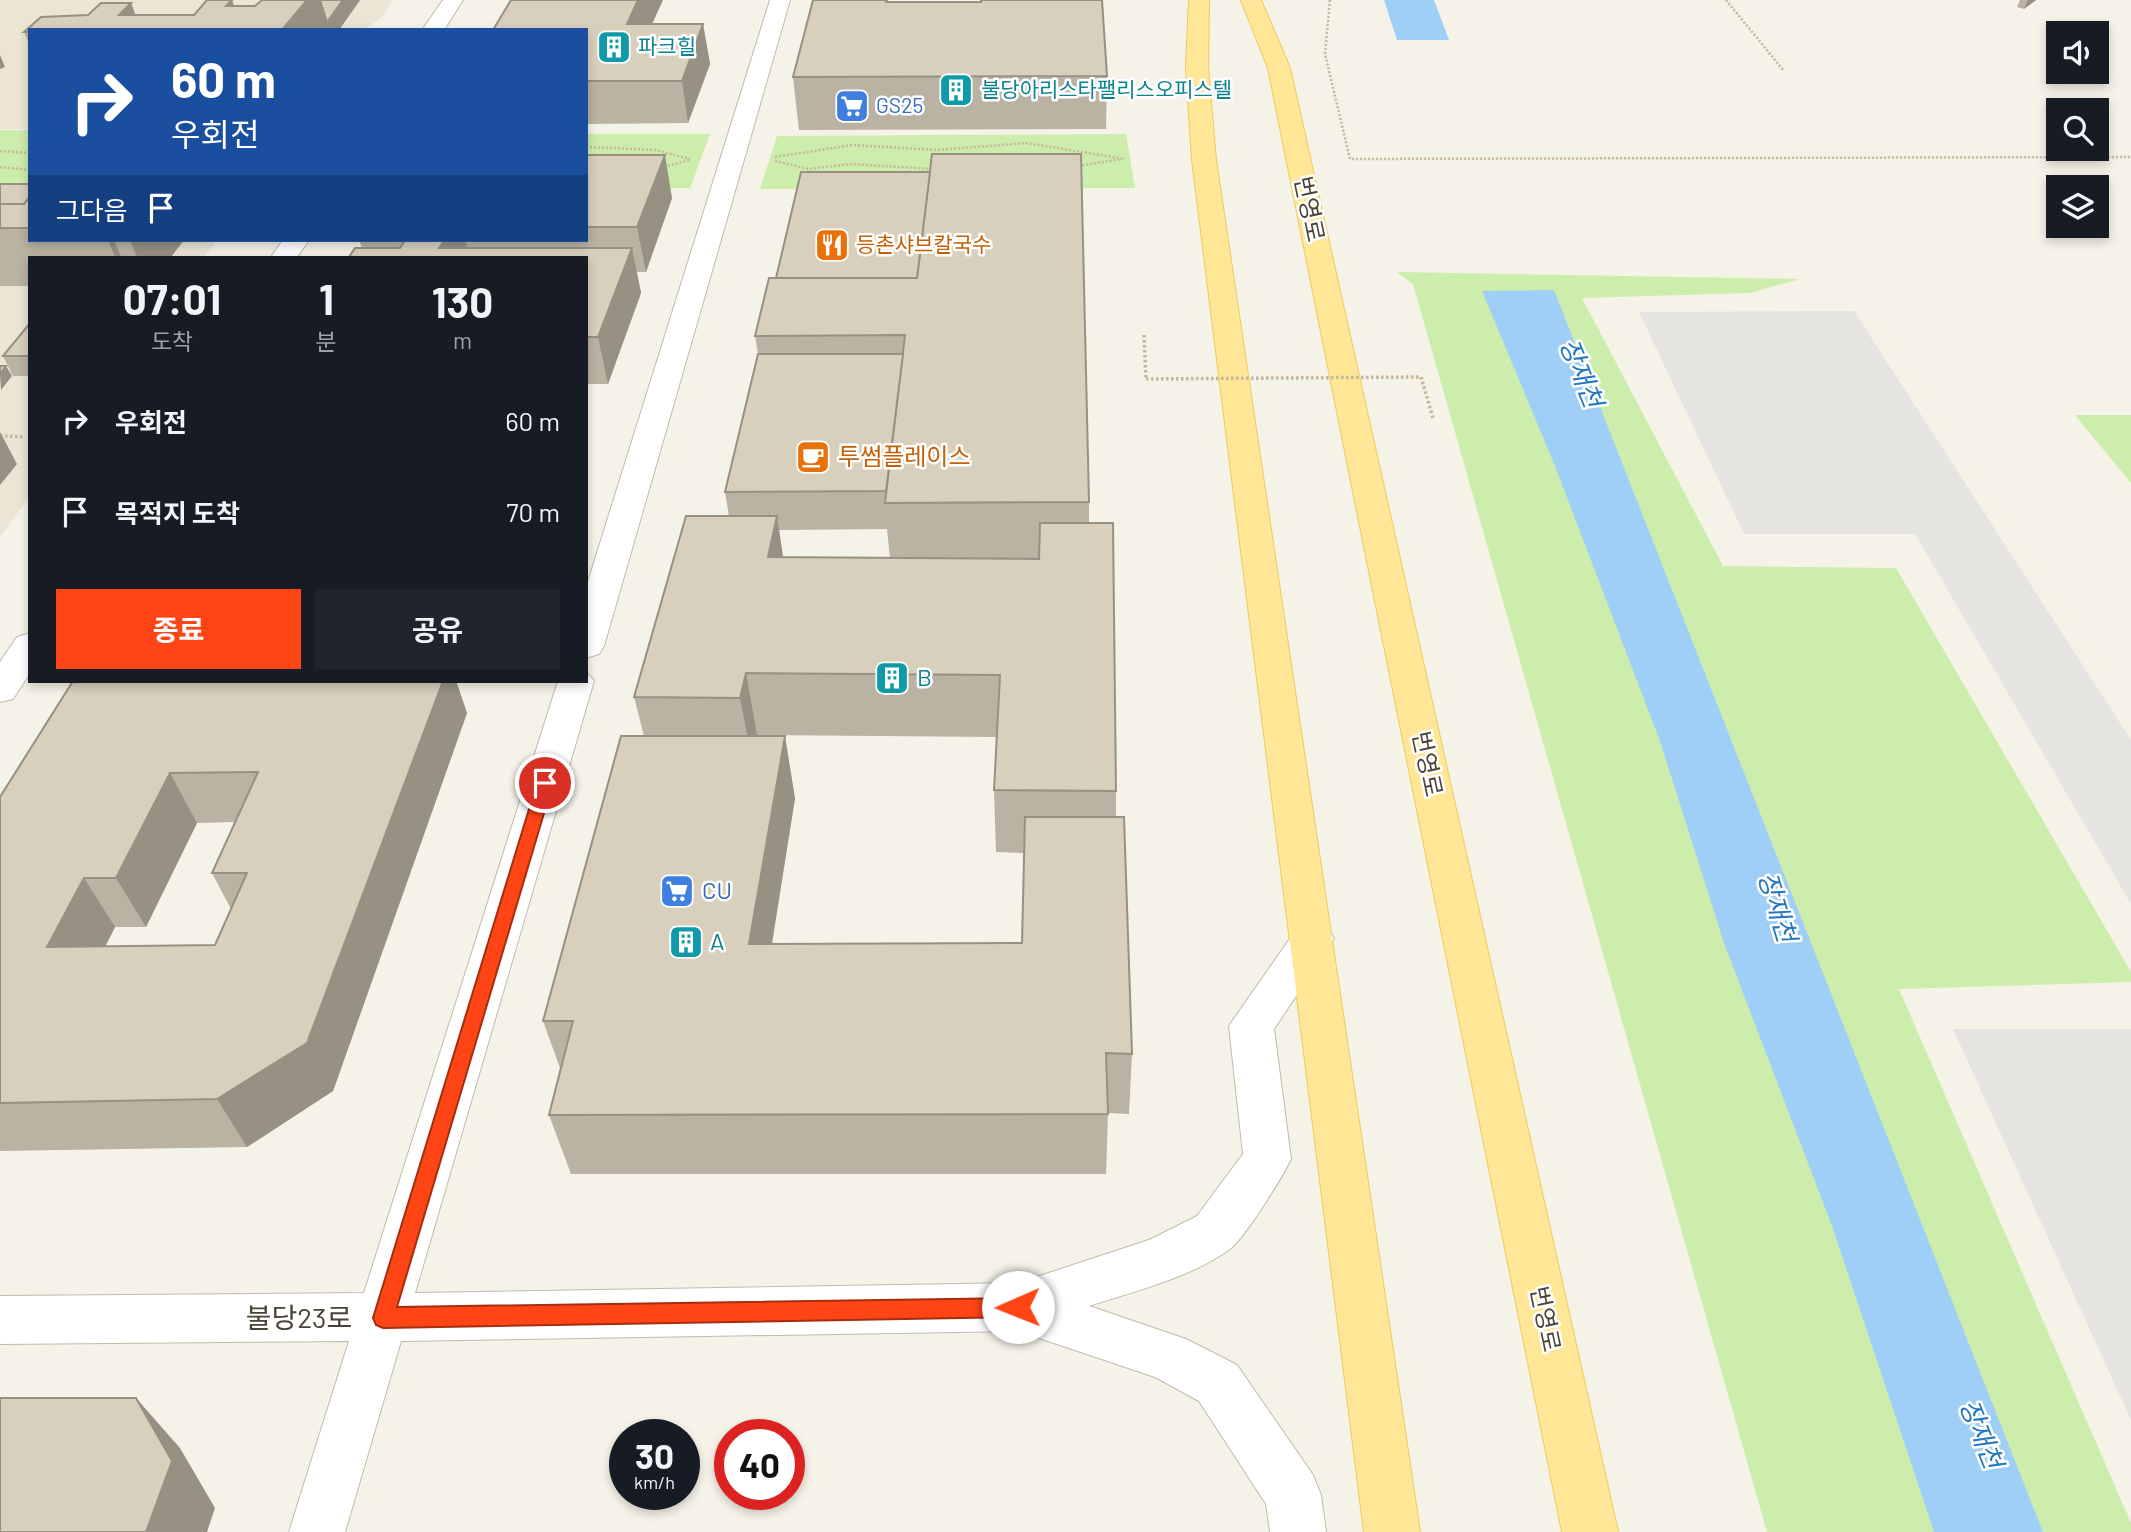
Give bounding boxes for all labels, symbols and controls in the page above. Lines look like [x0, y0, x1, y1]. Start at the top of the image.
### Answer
map controls [2046, 21, 2109, 238]
button: sound [2046, 21, 2109, 84]
building icon: 파크힐 [595, 28, 633, 66]
place label: 파크힐 [638, 33, 696, 58]
text: 60 m [171, 49, 276, 108]
icon: right [56, 56, 147, 147]
building icon: 불당아리스타팰리스오피스텔 [937, 71, 975, 109]
place label: 불당아리스타팰리스오피스텔 [981, 76, 1232, 101]
supermarket icon: GS25 [833, 87, 871, 125]
place label: GS25 [876, 92, 923, 117]
button: search [2046, 98, 2109, 161]
text: 우회전 [171, 114, 259, 152]
street label: 번영로 [1289, 173, 1332, 244]
button: layers [2046, 175, 2109, 238]
icon: arrive [142, 189, 180, 227]
text: 그다음 [56, 194, 128, 225]
restaurant icon: 등촌샤브칼국수 [813, 226, 851, 264]
place label: 등촌샤브칼국수 [856, 231, 991, 256]
text: 07:01 [123, 273, 221, 323]
text: 1 [319, 273, 334, 323]
text: 130 [432, 276, 493, 326]
text: m [453, 326, 472, 354]
text: 도착 [151, 327, 193, 355]
text: 분 [316, 327, 337, 355]
water label: 장재천 [1555, 333, 1611, 414]
icon: right [56, 402, 94, 440]
text: 60 m [505, 405, 560, 436]
text: 우회전 [115, 406, 187, 437]
cafe icon: 투썸플레이스 [794, 438, 832, 476]
place label: 투썸플레이스 [838, 441, 970, 470]
icon: arrive [56, 493, 94, 531]
text: 70 m [506, 496, 560, 527]
text: 목적지 도착 [115, 497, 240, 528]
button: 종료 [56, 589, 301, 669]
button: 공유 [315, 589, 560, 669]
building icon: B [873, 659, 911, 697]
place label: B [917, 662, 932, 691]
street label: 번영로 [1407, 728, 1450, 799]
pin [515, 753, 575, 813]
icon: arrive [526, 764, 564, 802]
water label: 장재천 [1753, 868, 1805, 948]
supermarket icon: CU [658, 872, 696, 910]
place label: CU [702, 875, 732, 904]
building icon: A [667, 923, 705, 961]
place label: A [710, 926, 725, 955]
position arrow [981, 1270, 1055, 1344]
street label: 번영로 [1525, 1283, 1568, 1354]
street label: 불당23로 [246, 1300, 352, 1334]
water label: 장재천 [1955, 1394, 2011, 1475]
speed limit sign: 40 [714, 1419, 805, 1510]
text: 30 [635, 1434, 674, 1476]
text: km/h [634, 1471, 675, 1493]

